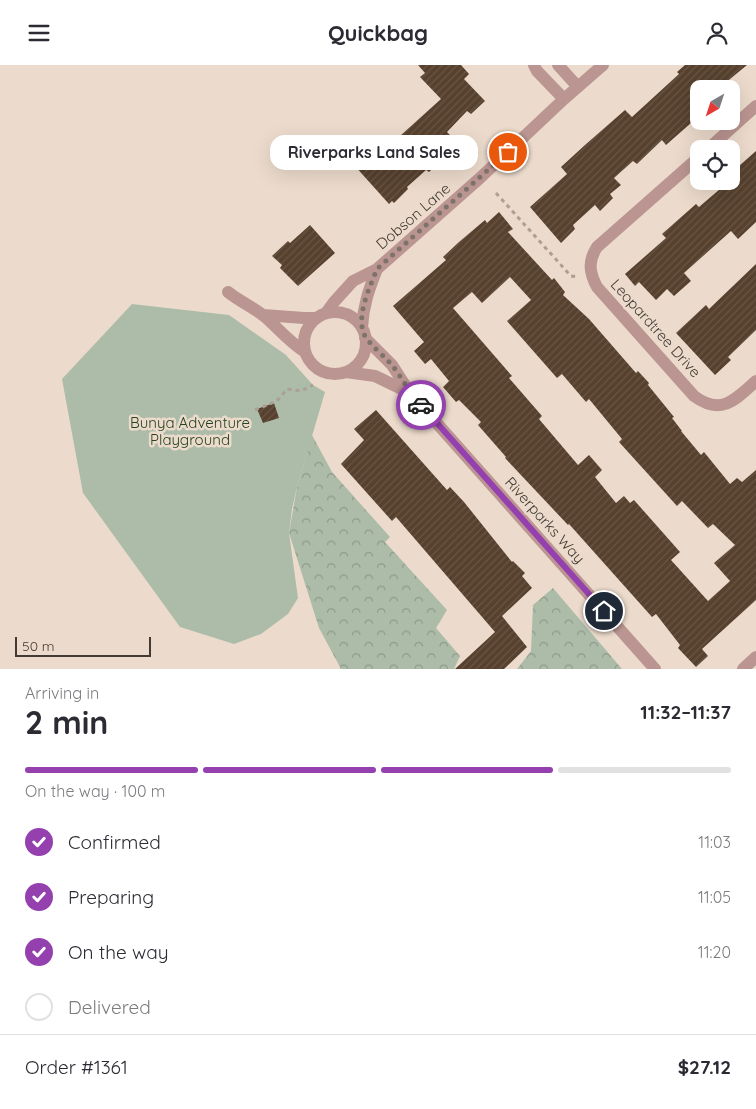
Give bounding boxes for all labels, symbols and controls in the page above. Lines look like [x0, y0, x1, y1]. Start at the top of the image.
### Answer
icon: menu [25, 19, 53, 47]
text: Quickbag [328, 19, 428, 47]
icon: person [703, 19, 731, 47]
north arrow [690, 80, 740, 130]
map controls [690, 80, 740, 190]
pin [487, 131, 529, 173]
callout: Riverparks Land Sales [270, 135, 478, 169]
icon: bag [494, 138, 522, 166]
button: locate [690, 140, 740, 190]
text: Riverparks Land Sales [288, 142, 460, 162]
street label: Dobson Lane [372, 179, 454, 253]
street label: Leopardtree Drive [607, 275, 705, 381]
courier [396, 380, 446, 430]
icon: car [407, 391, 435, 419]
park label: Bunya Adventure Playground [130, 413, 250, 449]
street label: Riverparks Way [501, 473, 589, 567]
pin [583, 590, 625, 632]
icon: home [590, 597, 618, 625]
scale bar [15, 634, 151, 657]
text: 50 m [22, 637, 55, 655]
text: Arriving in [25, 683, 99, 703]
text: 11:32–11:37 [640, 700, 731, 724]
text: 2 min [25, 702, 108, 742]
text: On the way · 100 m [25, 781, 165, 801]
icon: check [25, 828, 53, 856]
text: Confirmed [68, 830, 161, 854]
text: 11:03 [698, 832, 731, 852]
icon: check [25, 883, 53, 911]
text: Preparing [68, 885, 154, 909]
text: 11:05 [698, 887, 731, 907]
icon: check [25, 938, 53, 966]
text: On the way [68, 940, 169, 964]
text: 11:20 [698, 942, 731, 962]
text: Delivered [68, 995, 151, 1019]
text: Order #1361 [25, 1055, 128, 1079]
text: $27.12 [678, 1055, 731, 1079]

